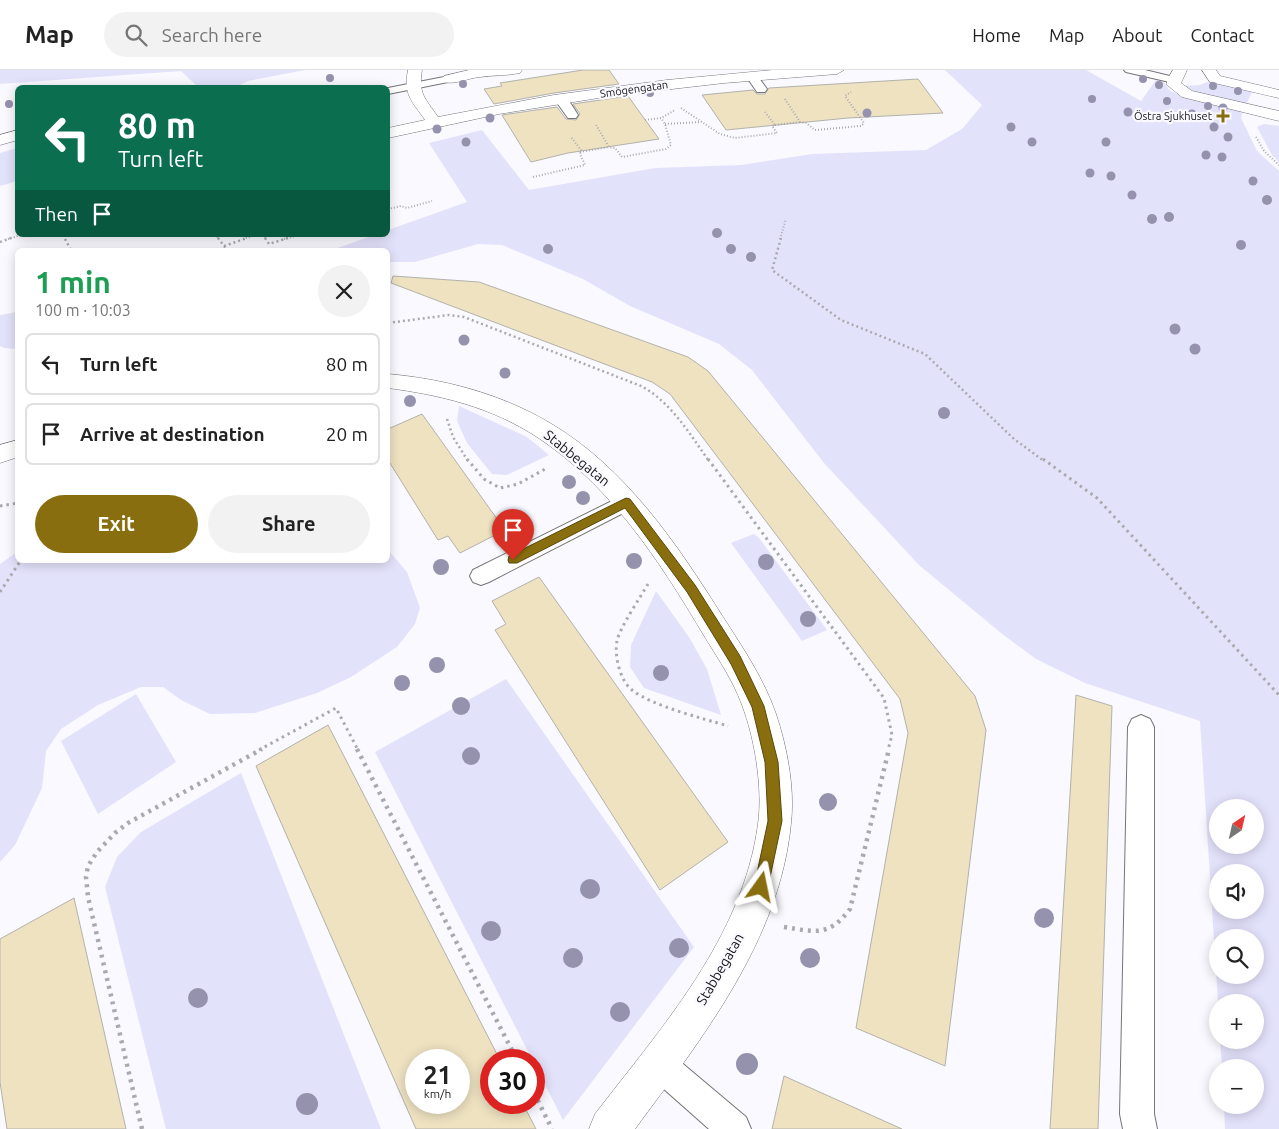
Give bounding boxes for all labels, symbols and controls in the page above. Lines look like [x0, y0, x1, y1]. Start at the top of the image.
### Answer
search box [104, 12, 454, 57]
text: Map [25, 21, 74, 48]
icon: search [122, 21, 150, 49]
text: Search here [162, 24, 262, 46]
text: Home [972, 25, 1021, 45]
text: Map [1049, 25, 1084, 45]
text: About [1112, 25, 1162, 45]
text: Contact [1190, 25, 1254, 45]
street label: Smögengatan [599, 78, 669, 100]
icon: left [35, 105, 100, 170]
text: 80 m [118, 105, 196, 145]
marker: Östra Sjukhuset [1216, 109, 1230, 123]
place label: Östra Sjukhuset [1134, 110, 1213, 122]
text: Turn left [118, 146, 203, 171]
icon: arrive [88, 200, 116, 228]
text: Then [35, 203, 78, 225]
text: 1 min [35, 265, 111, 299]
button: close [318, 265, 370, 317]
text: 100 m · 10:03 [35, 301, 131, 319]
icon: left [37, 350, 65, 378]
text: Turn left [80, 353, 158, 375]
text: 80 m [326, 353, 368, 375]
icon: arrive [37, 420, 65, 448]
text: Arrive at destination [80, 423, 265, 445]
text: 20 m [326, 423, 368, 445]
street label: Stabbegatan [541, 427, 613, 489]
button: Exit [35, 495, 198, 553]
button: Share [208, 495, 370, 553]
pin [492, 509, 534, 560]
icon: arrive [499, 516, 527, 544]
north arrow [1209, 799, 1264, 854]
map controls [1209, 799, 1264, 1114]
position arrow [734, 860, 786, 912]
button: sound [1209, 864, 1264, 919]
button: search [1209, 929, 1264, 984]
street label: Stabbegatan [693, 930, 747, 1008]
button: + [1209, 994, 1264, 1049]
speed limit sign: 30 [480, 1049, 545, 1114]
button: − [1209, 1059, 1264, 1114]
text: 21 [423, 1061, 452, 1089]
text: km/h [424, 1087, 451, 1100]

